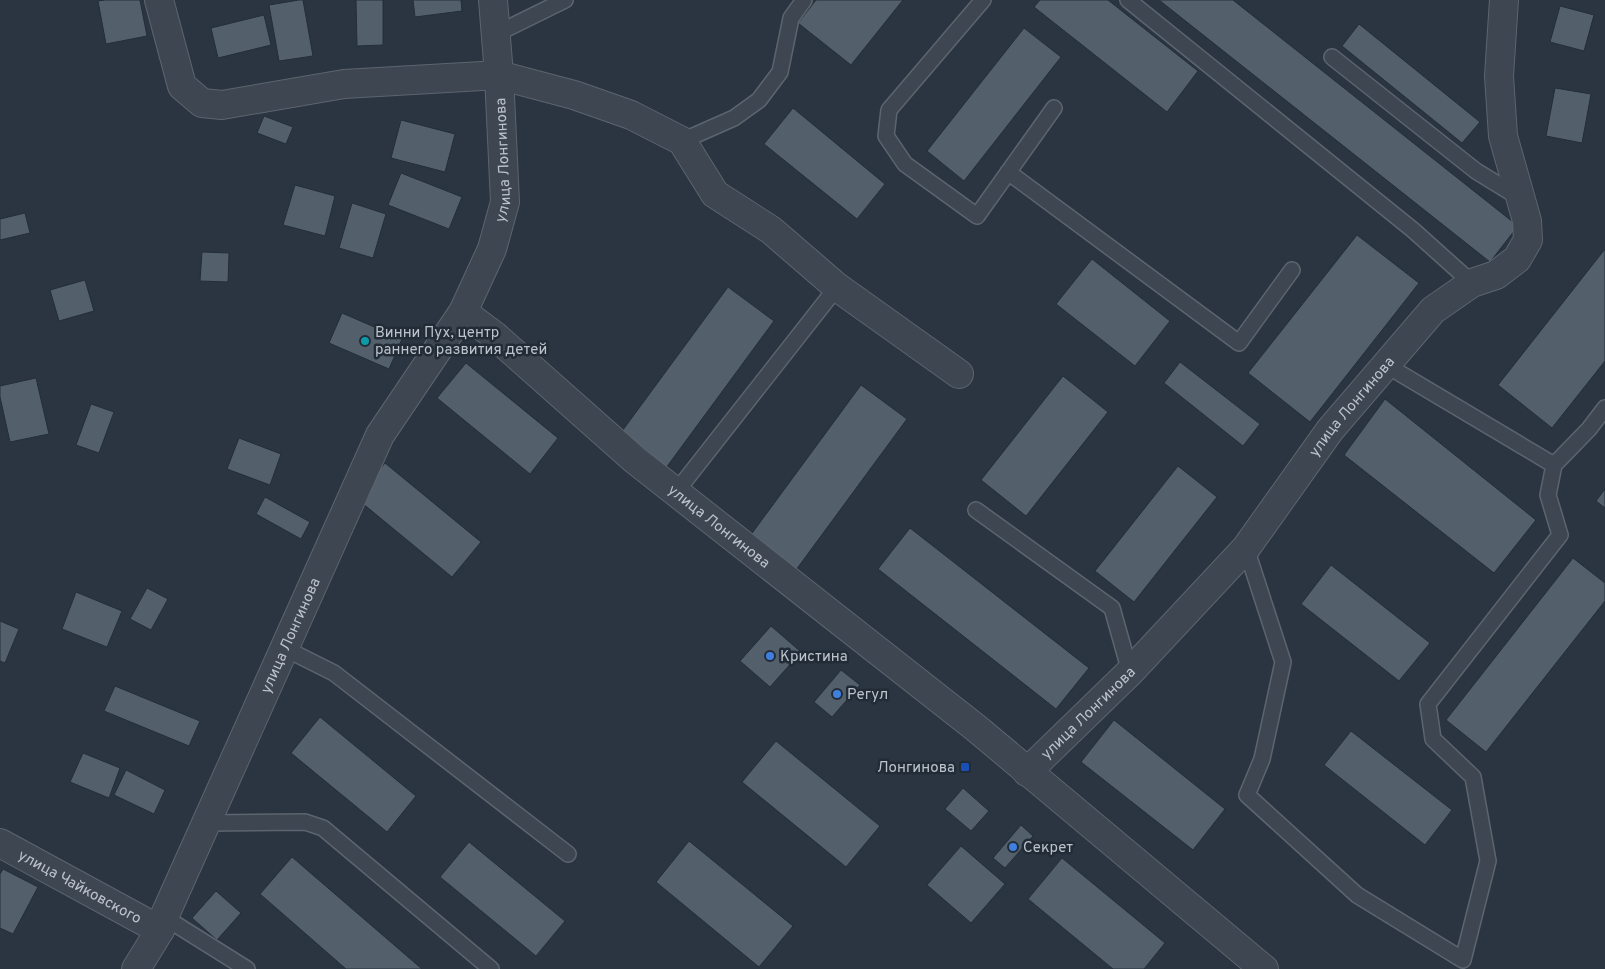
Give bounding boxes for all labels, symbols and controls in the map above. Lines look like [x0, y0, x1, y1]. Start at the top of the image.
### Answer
street label: улица Лонгинова [492, 97, 516, 225]
place label: Винни Пух, центр раннего развития детей [375, 324, 547, 360]
marker: Винни Пух, центр раннего развития детей [359, 335, 371, 347]
street label: улица Лонгинова [1306, 353, 1400, 461]
street label: улица Лонгинова [663, 481, 773, 573]
street label: улица Лонгинова [257, 575, 326, 697]
place label: Кристина [780, 648, 848, 667]
marker: Кристина [764, 650, 776, 662]
street label: улица Лонгинова [1038, 664, 1140, 764]
place label: Регул [847, 686, 888, 705]
marker: Регул [831, 688, 843, 700]
place label: Лонгинова [877, 759, 955, 778]
marker: Лонгинова [959, 761, 971, 773]
place label: Секрет [1023, 839, 1073, 858]
marker: Секрет [1007, 841, 1019, 853]
street label: улица Чайковского [14, 846, 144, 929]

